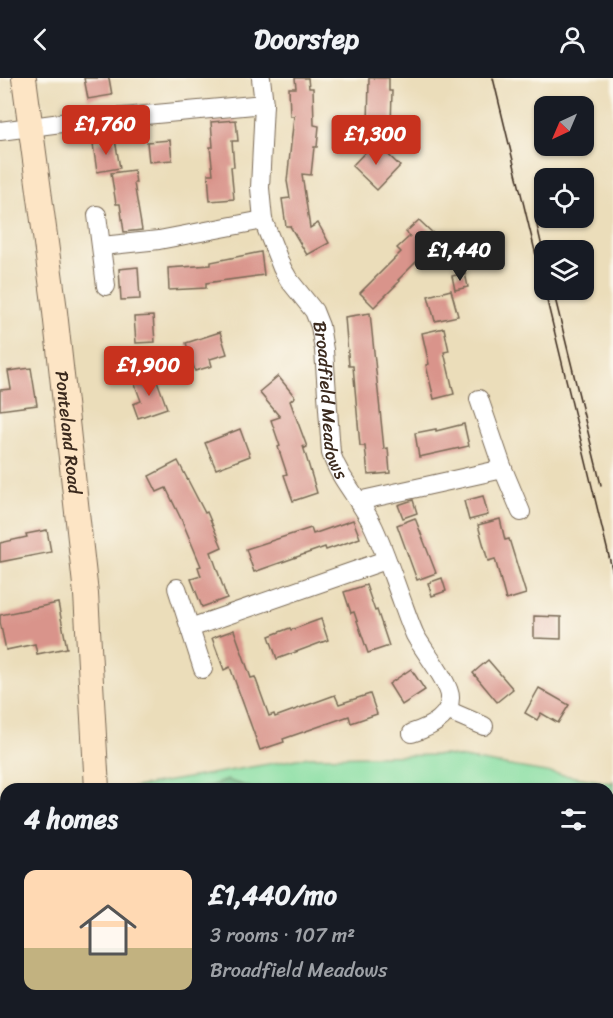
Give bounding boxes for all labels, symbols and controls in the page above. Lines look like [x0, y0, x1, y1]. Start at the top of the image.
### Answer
text: Doorstep [254, 15, 359, 63]
icon: back [24, 23, 57, 56]
icon: person [556, 23, 589, 56]
north arrow [534, 96, 594, 156]
map controls [534, 96, 594, 300]
pin: £1,760 [57, 105, 155, 156]
text: £1,760 [76, 107, 136, 142]
pin: £1,300 [327, 115, 425, 166]
text: £1,300 [346, 117, 406, 152]
button: locate [534, 168, 594, 228]
pin: £1,440 [411, 231, 509, 282]
text: £1,440 [429, 233, 491, 268]
button: layers [534, 240, 594, 300]
street label: Broadfield Meadows [303, 319, 357, 486]
pin: £1,900 [100, 346, 198, 397]
text: £1,900 [118, 348, 180, 383]
street label: Ponteland Road [46, 369, 91, 497]
text: 4 homes [24, 796, 118, 842]
icon: filters [557, 803, 590, 836]
text: £1,440/mo [210, 872, 337, 918]
icon: home [72, 894, 144, 966]
text: 3 rooms · 107 m² [210, 918, 355, 953]
text: Broadfield Meadows [210, 953, 388, 988]

